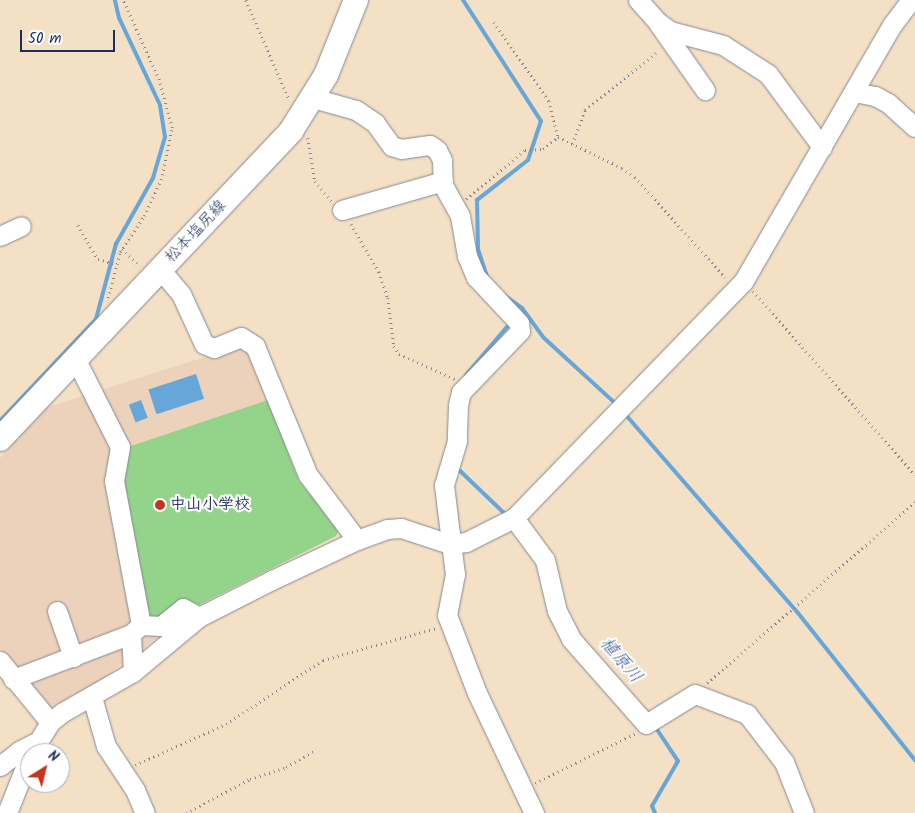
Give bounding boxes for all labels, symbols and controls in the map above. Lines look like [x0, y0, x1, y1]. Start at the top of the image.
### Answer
scale bar [22, 20, 118, 52]
text: 50 m [28, 27, 62, 51]
street label: 松本塩尻線 [161, 197, 231, 267]
place label: 中山小学校 [170, 495, 250, 515]
marker: 中山小学校 [154, 499, 166, 511]
water label: 植原川 [594, 634, 646, 688]
north arrow [20, 743, 70, 793]
text: N [43, 745, 63, 768]

